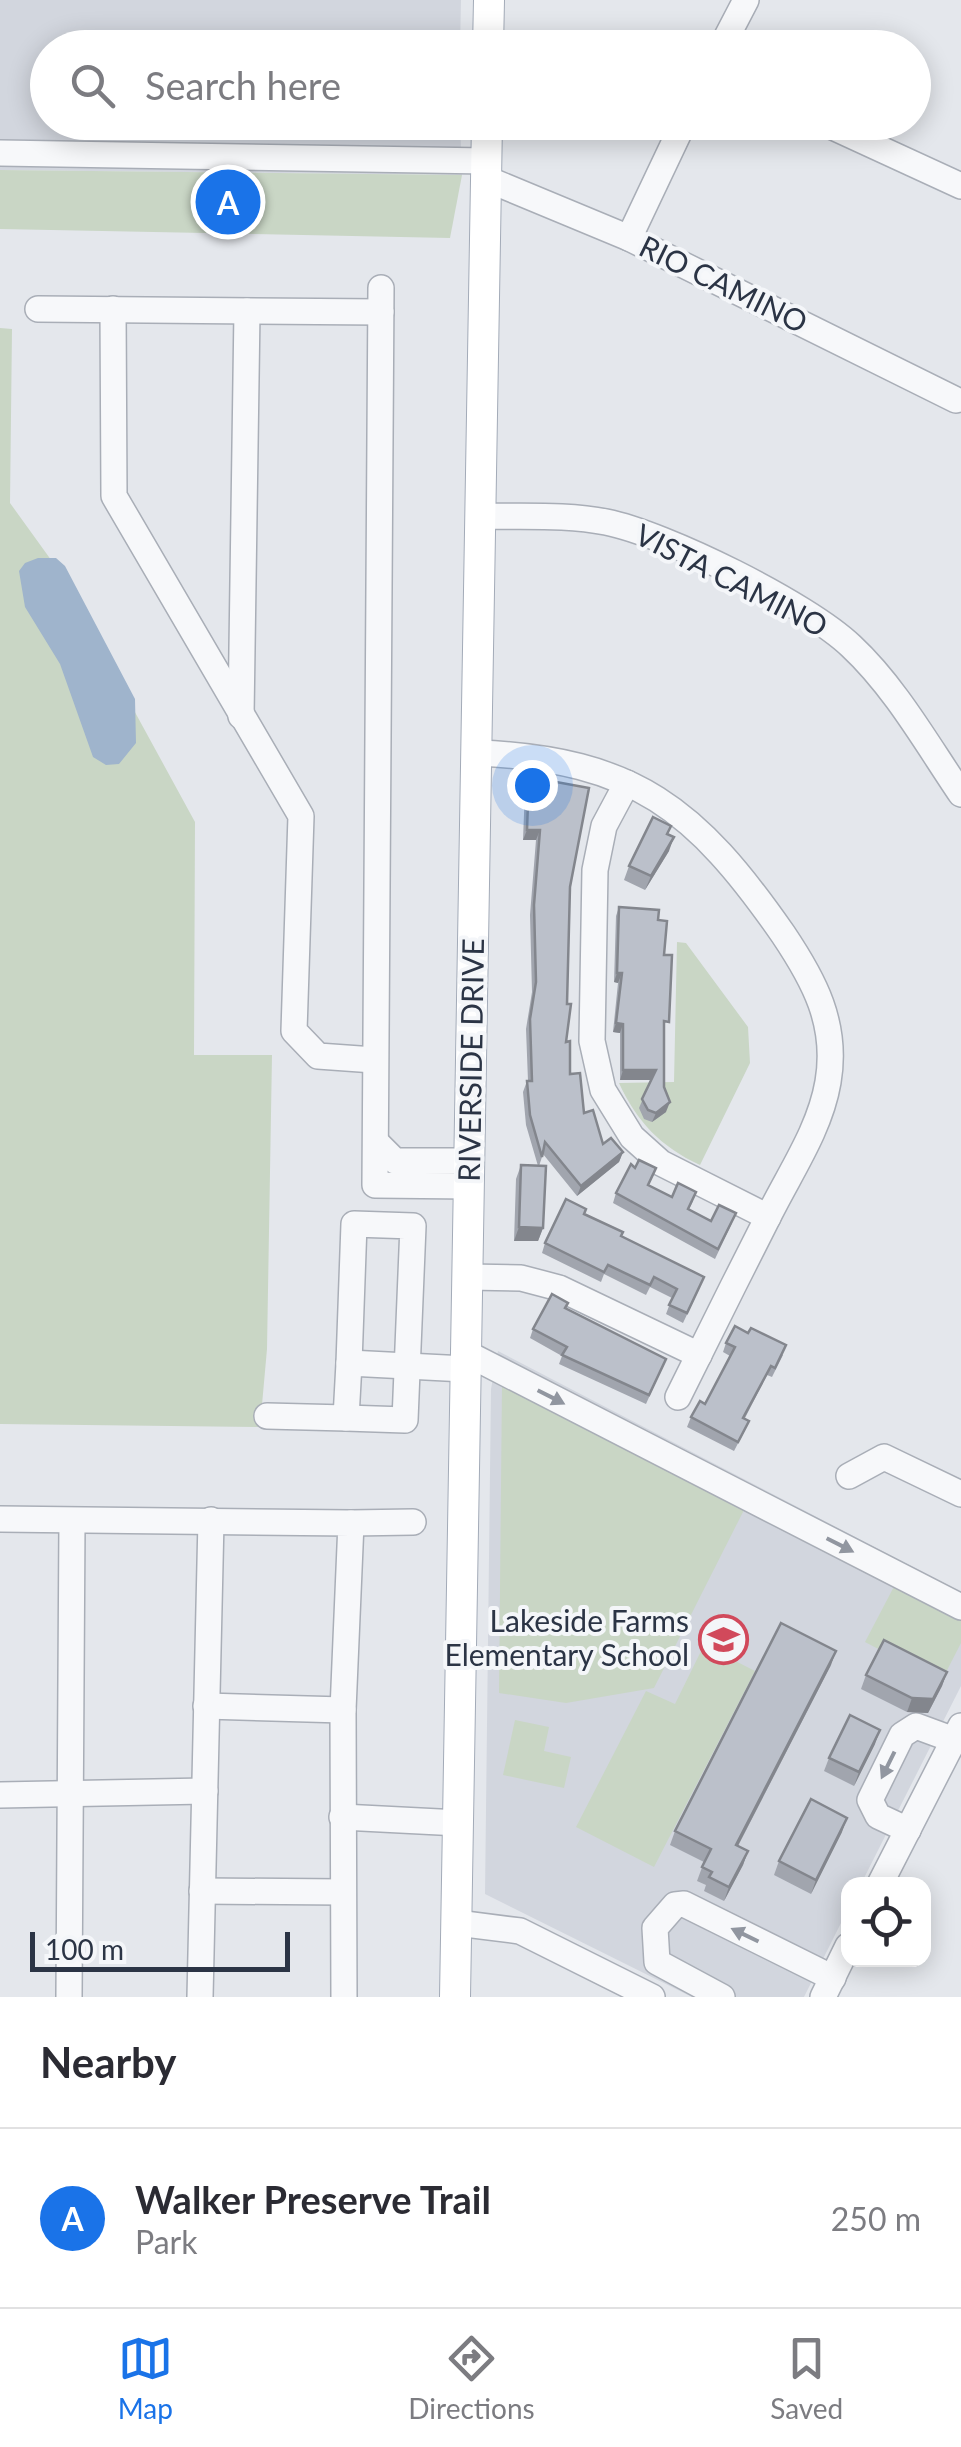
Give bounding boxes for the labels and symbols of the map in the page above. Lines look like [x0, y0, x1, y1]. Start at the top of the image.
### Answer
pin: A [196, 164, 260, 240]
street label: RIO CAMINO [634, 227, 814, 339]
street label: VISTA CAMINO [630, 515, 834, 643]
your location [507, 760, 558, 811]
street label: RIVERSIDE DRIVE [450, 938, 490, 1182]
one-way arrow [537, 1388, 566, 1405]
one-way arrow [826, 1536, 855, 1553]
place label: Lakeside Farms Elementary School [444, 1602, 689, 1672]
school or university icon: Lakeside Farms Elementary School [698, 1613, 750, 1665]
one-way arrow [879, 1750, 896, 1779]
one-way arrow [730, 1926, 759, 1943]
scale bar [30, 1927, 290, 1972]

